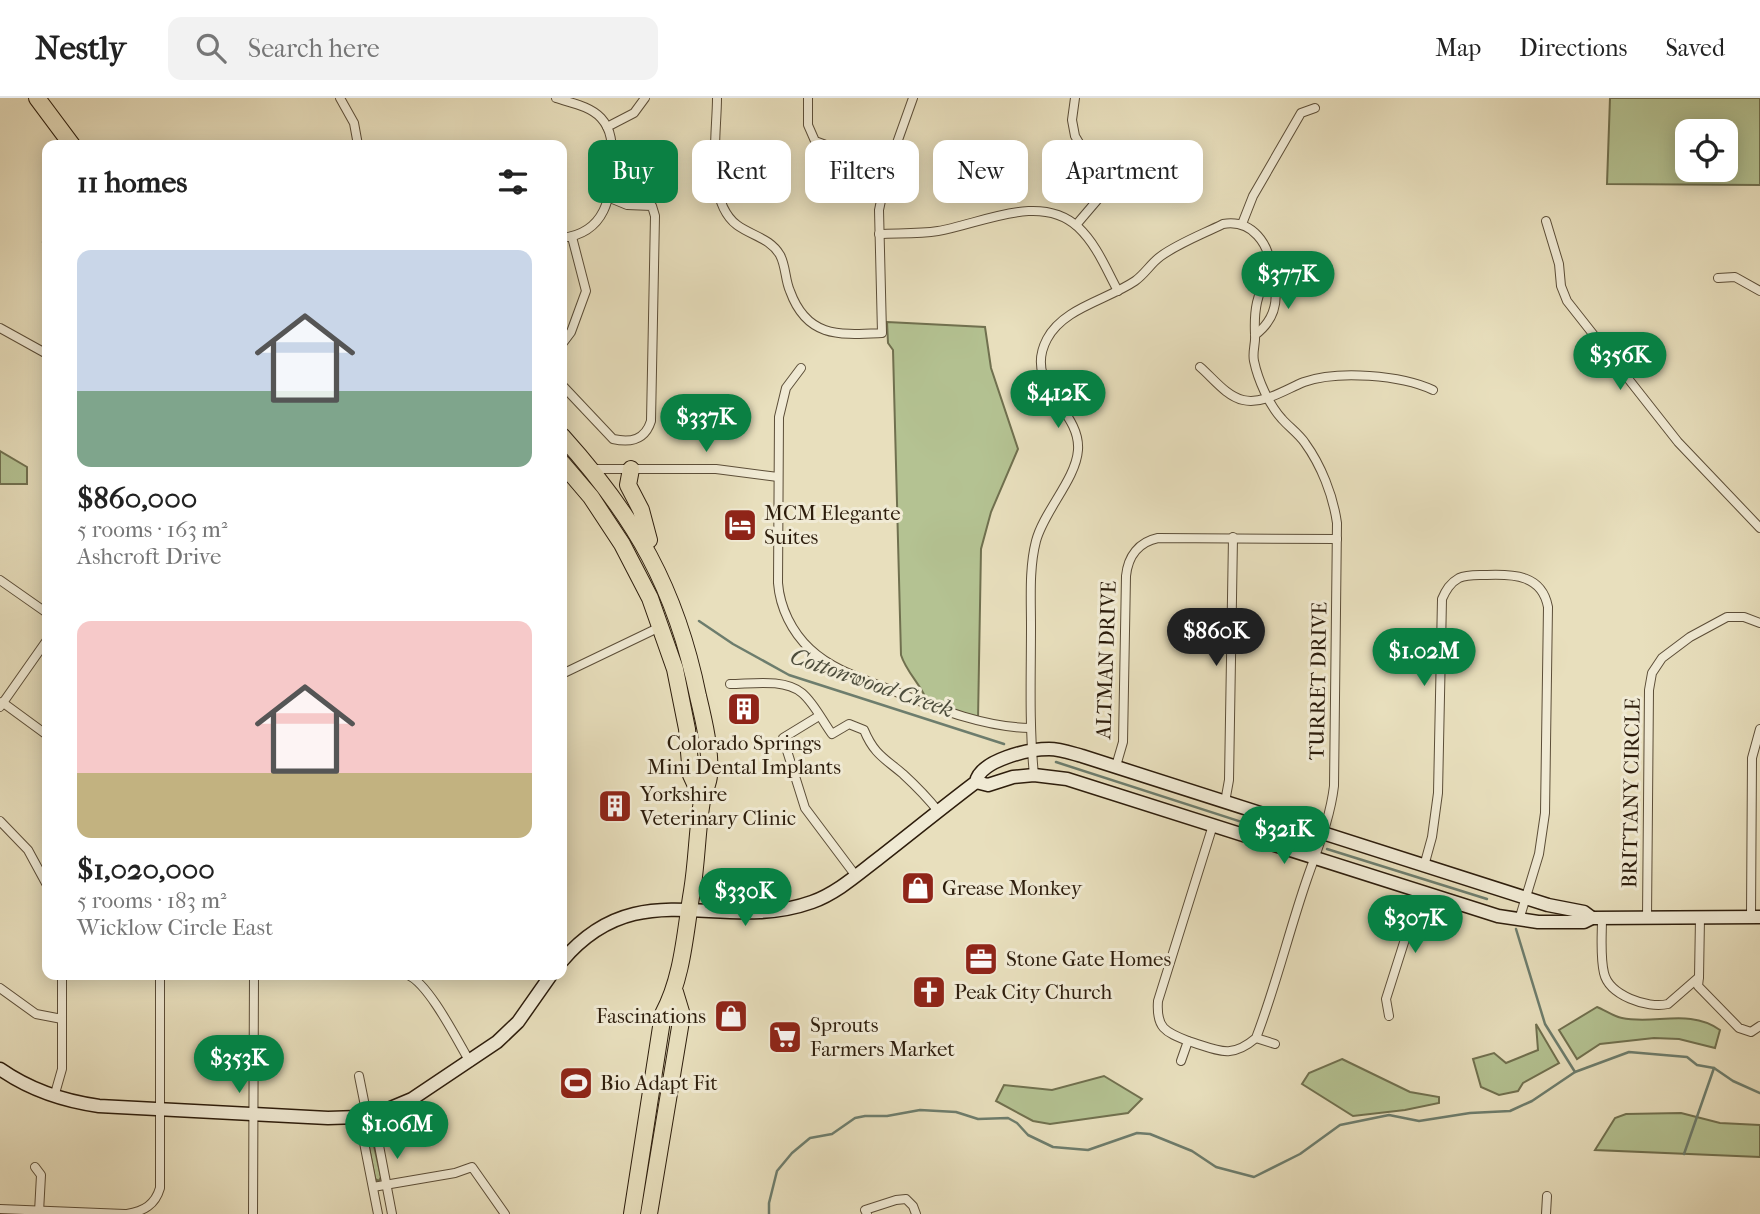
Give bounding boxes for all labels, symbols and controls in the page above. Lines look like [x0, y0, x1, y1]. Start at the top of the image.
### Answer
search box [168, 17, 658, 80]
text: Nestly [35, 29, 126, 68]
icon: search [192, 29, 230, 67]
text: Search here [248, 33, 380, 64]
text: Map [1435, 34, 1481, 62]
text: Directions [1519, 34, 1627, 62]
text: Saved [1665, 34, 1725, 62]
map controls [1675, 119, 1738, 182]
button: locate [1675, 119, 1738, 182]
chip: Buy [588, 140, 678, 203]
chip: Rent [692, 140, 791, 203]
chip: Filters [805, 140, 919, 203]
chip: New [933, 140, 1028, 203]
chip: Apartment [1042, 140, 1203, 203]
icon: filters [494, 163, 532, 201]
text: 11 homes [77, 165, 187, 200]
pin: $377K [1239, 252, 1337, 311]
text: $377K [1257, 260, 1319, 287]
icon: home [242, 295, 368, 421]
pin: $356K [1571, 332, 1669, 392]
text: $356K [1589, 341, 1651, 368]
pin: $412K [1009, 370, 1107, 430]
text: $412K [1027, 379, 1090, 406]
pin: $337K [657, 394, 755, 454]
text: $337K [676, 403, 736, 430]
text: $860,000 [77, 481, 197, 516]
place label: MCM Elegante Suites [764, 501, 901, 549]
hotel icon: MCM Elegante Suites [721, 506, 759, 544]
text: 5 rooms · 163 m² [77, 516, 227, 543]
text: Ashcroft Drive [77, 543, 221, 570]
street label: ALTMAN DRIVE [1091, 580, 1121, 741]
street label: TURRET DRIVE [1305, 602, 1331, 760]
pin: $860K [1167, 608, 1265, 668]
text: $860K [1183, 617, 1249, 644]
pin: $1.02M [1367, 628, 1481, 688]
text: $1.02M [1389, 637, 1459, 664]
water label: Cottonwood Creek [787, 642, 957, 724]
icon: home [242, 666, 368, 792]
building icon: Colorado Springs Mini Dental Implants [725, 690, 763, 728]
street label: BRITTANY CIRCLE [1617, 697, 1645, 888]
place label: Colorado Springs Mini Dental Implants [647, 731, 841, 779]
place label: Yorkshire Veterinary Clinic [639, 782, 796, 830]
building icon: Yorkshire Veterinary Clinic [596, 787, 634, 825]
pin: $321K [1235, 806, 1333, 866]
text: $321K [1255, 815, 1313, 842]
text: $1,020,000 [77, 852, 215, 887]
pin: $330K [696, 868, 794, 928]
shop icon: Grease Monkey [899, 869, 937, 907]
place label: Grease Monkey [942, 876, 1083, 900]
text: $330K [715, 877, 775, 904]
text: 5 rooms · 183 m² [77, 887, 227, 914]
pin: $307K [1366, 896, 1464, 955]
text: $307K [1384, 904, 1446, 931]
text: Wicklow Circle East [77, 914, 273, 941]
office icon: Stone Gate Homes [962, 940, 1000, 978]
place label: Stone Gate Homes [1006, 947, 1171, 971]
church icon: Peak City Church [910, 973, 948, 1011]
place label: Peak City Church [954, 980, 1112, 1004]
shop icon: Fascinations [712, 997, 750, 1035]
place label: Fascinations [596, 1004, 706, 1028]
place label: Sprouts Farmers Market [810, 1013, 955, 1061]
supermarket icon: Sprouts Farmers Market [766, 1018, 804, 1056]
pin: $353K [190, 1035, 288, 1095]
text: $353K [210, 1044, 268, 1071]
sports icon: Bio Adapt Fit [557, 1064, 595, 1102]
place label: Bio Adapt Fit [600, 1071, 718, 1095]
pin: $1.06M [340, 1102, 454, 1161]
text: $1.06M [361, 1110, 433, 1137]

